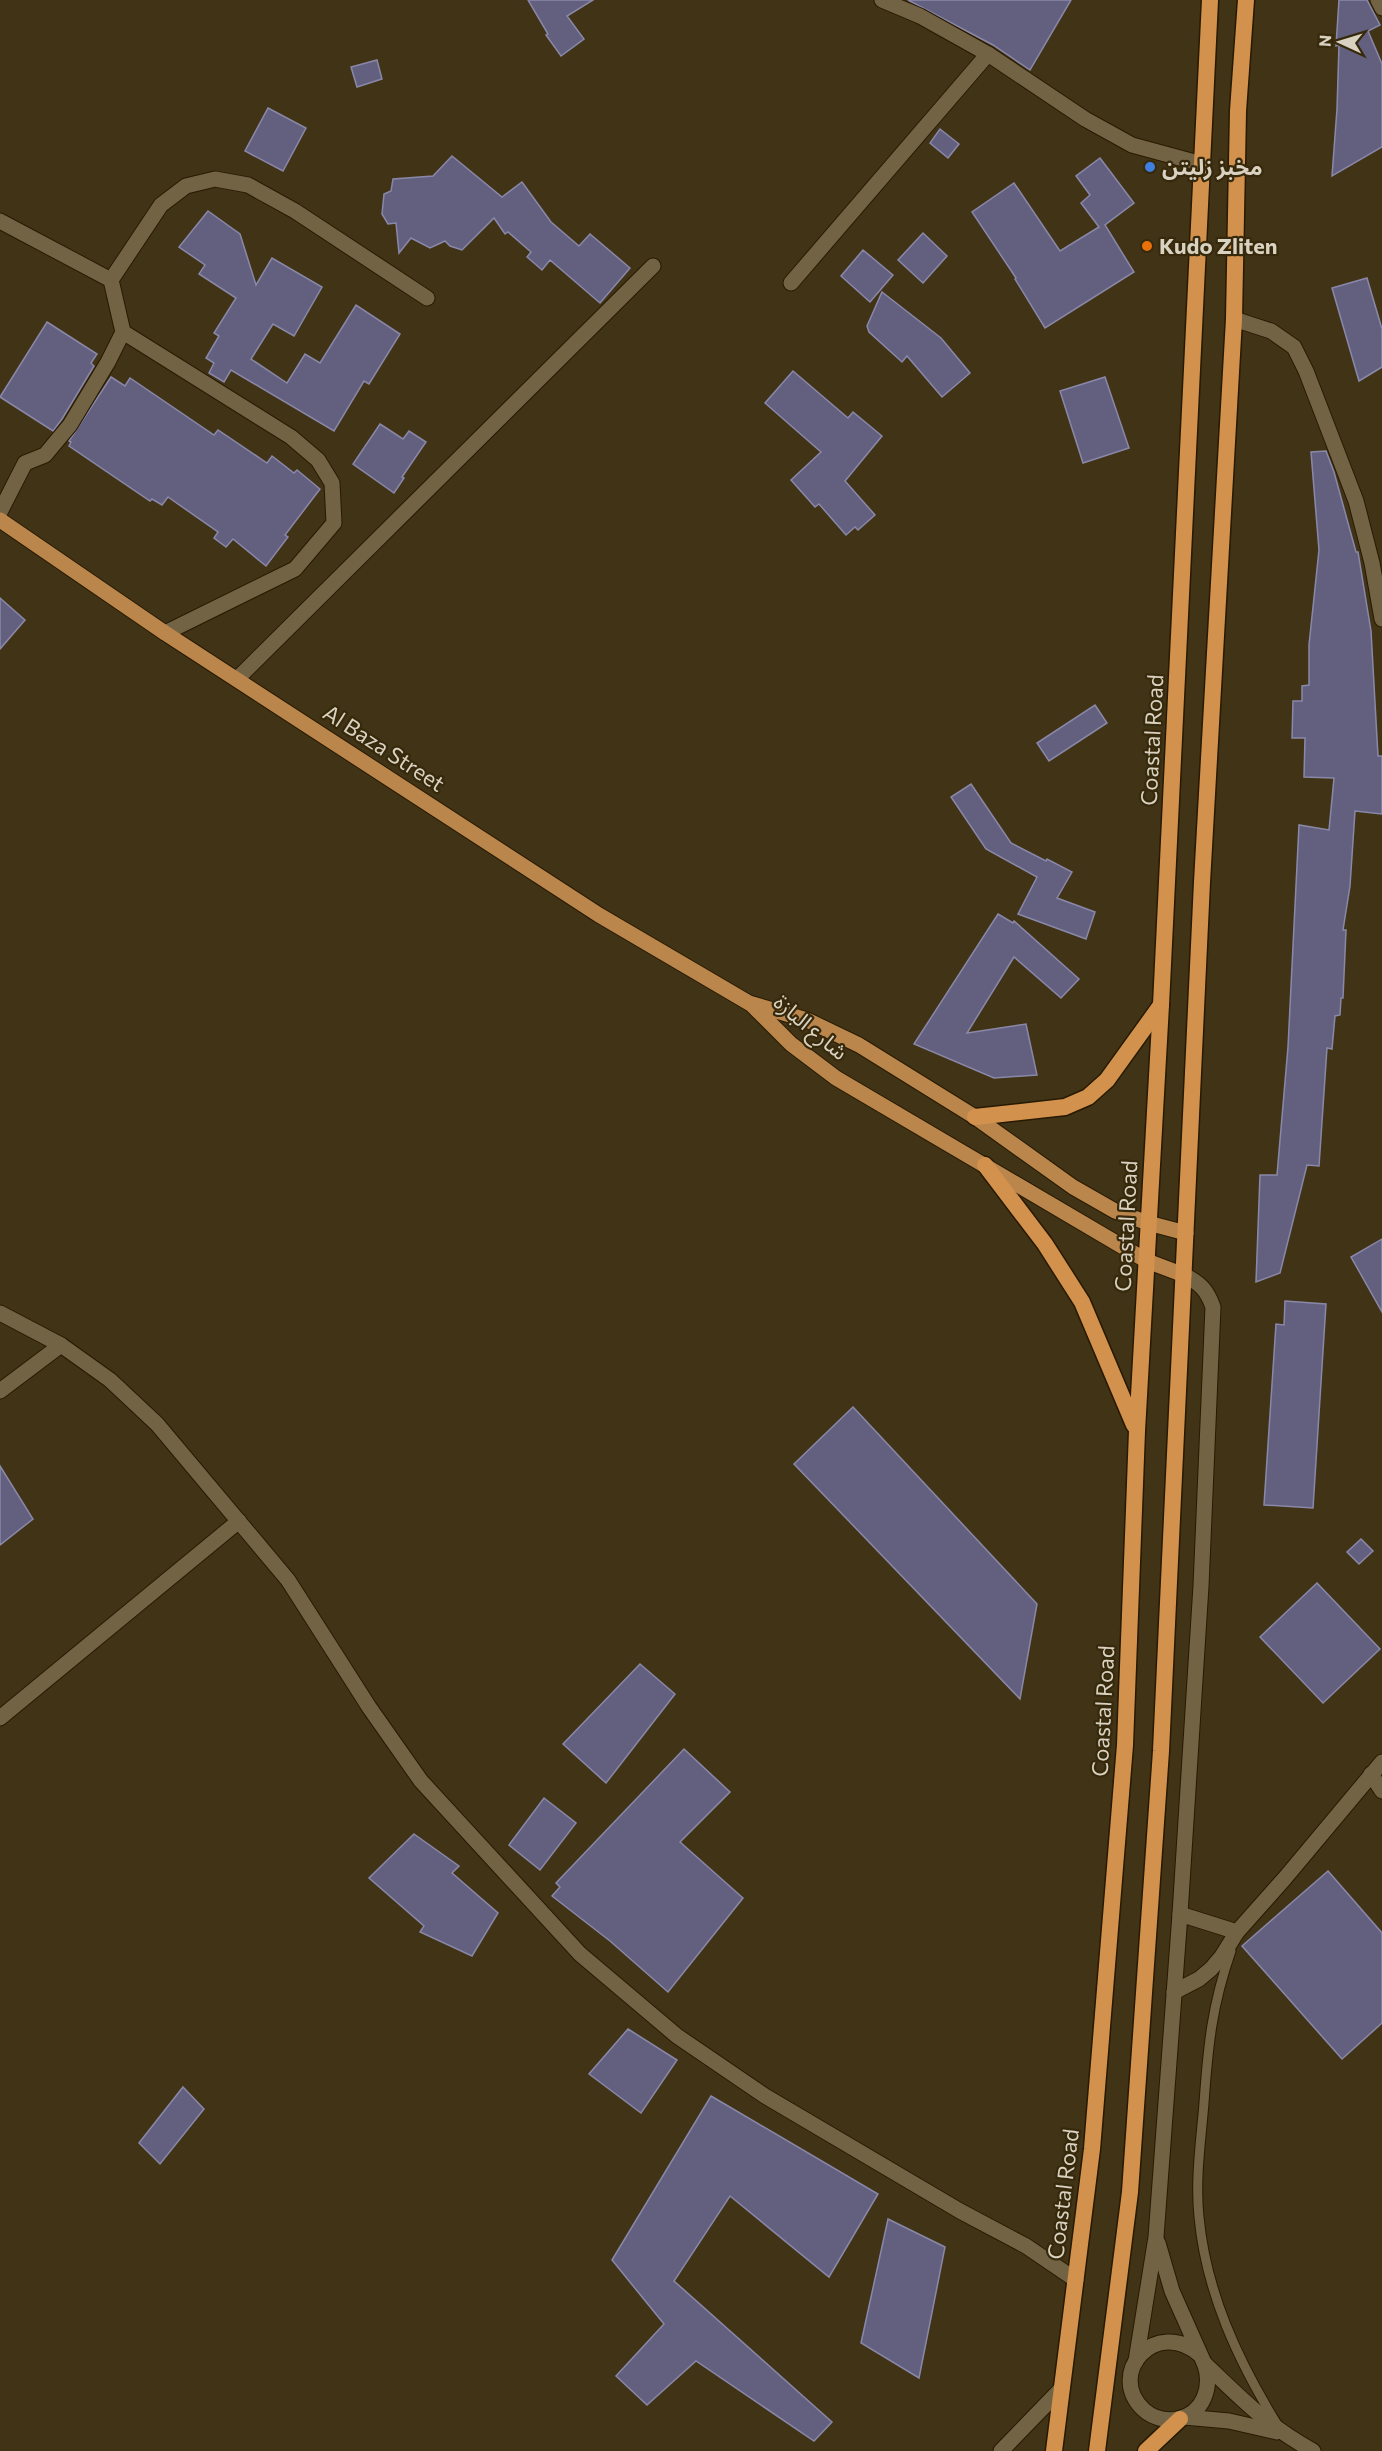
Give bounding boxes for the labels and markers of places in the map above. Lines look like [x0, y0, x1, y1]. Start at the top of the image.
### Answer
place label: مخبز زليتن [1162, 153, 1262, 181]
marker: مخبز زليتن [1143, 160, 1157, 174]
place label: Kudo Zliten [1159, 232, 1278, 259]
marker: Kudo Zliten [1140, 239, 1154, 253]

